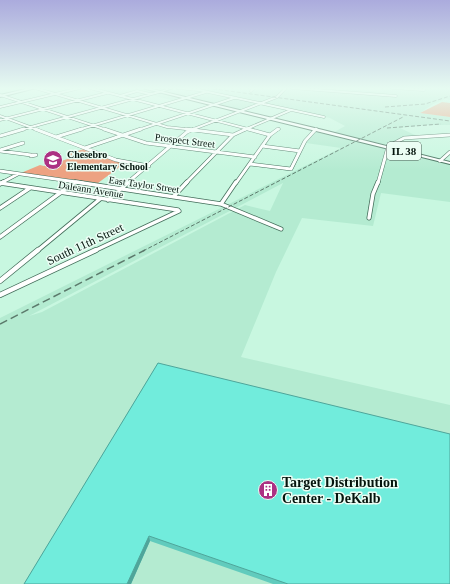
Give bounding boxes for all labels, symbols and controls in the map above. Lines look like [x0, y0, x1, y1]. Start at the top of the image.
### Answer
street label: Prospect Street [154, 131, 216, 150]
road number: IL 38 [387, 142, 421, 160]
school or university icon: Chesebro Elementary School [42, 149, 64, 171]
place label: Chesebro Elementary School [67, 149, 148, 172]
street label: East Taylor Street [108, 174, 180, 195]
street label: Daleann Avenue [58, 179, 125, 200]
street label: South 11th Street [44, 220, 126, 268]
place label: Target Distribution Center - DeKalb [282, 475, 398, 506]
building icon: Target Distribution Center - DeKalb [257, 479, 279, 501]

